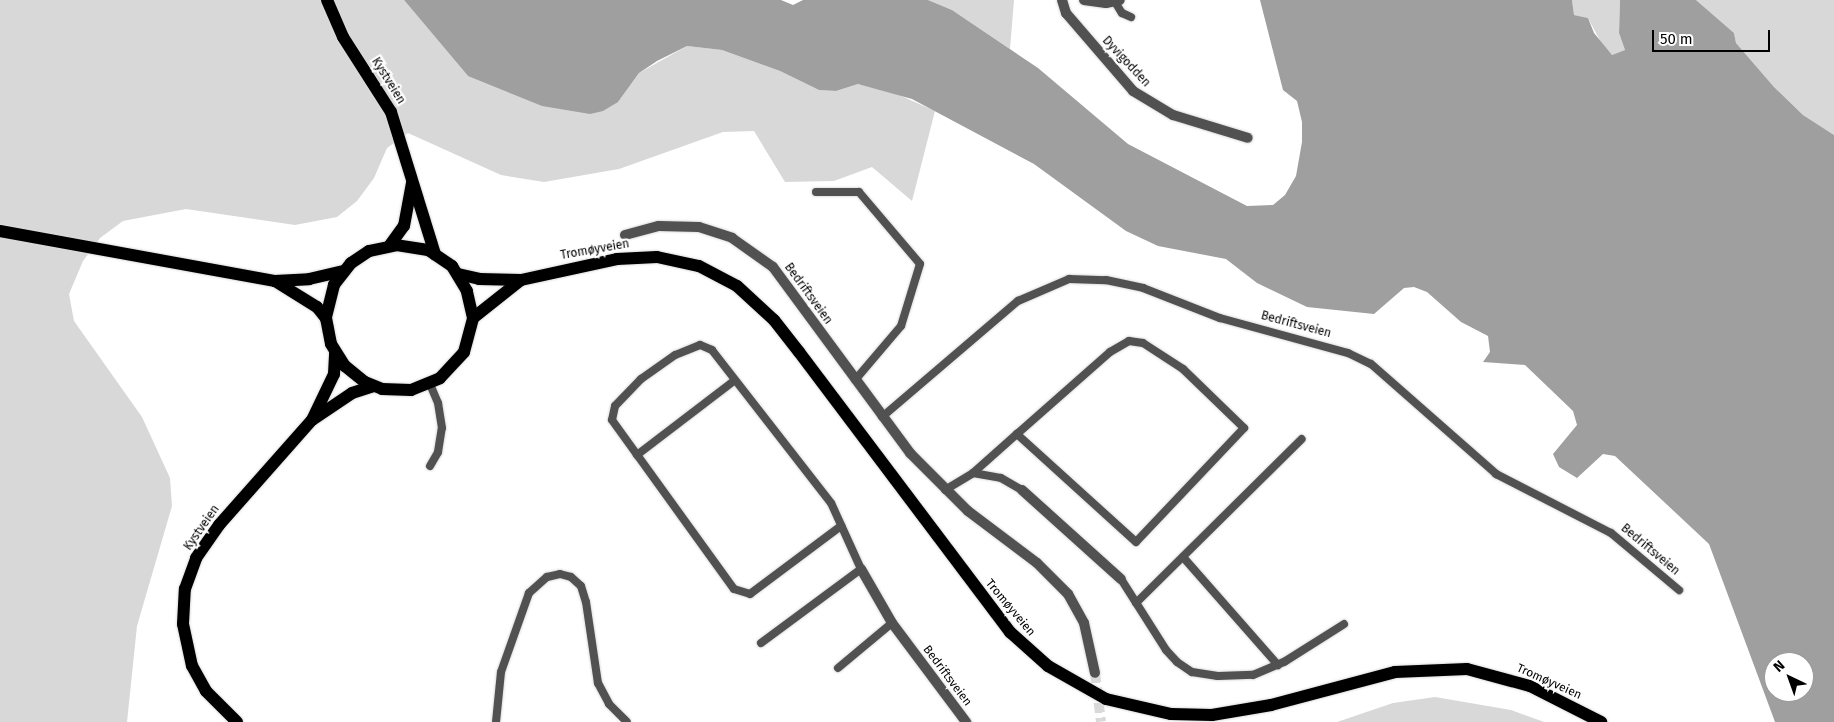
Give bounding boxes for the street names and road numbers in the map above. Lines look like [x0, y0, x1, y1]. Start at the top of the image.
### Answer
street label: Dyvigodden [1099, 34, 1153, 90]
street label: Kystveien [368, 55, 408, 107]
street label: Tromøyveien [559, 237, 631, 263]
street label: Bedriftsveien [781, 261, 835, 327]
street label: Bedriftsveien [1259, 309, 1333, 341]
street label: Kystveien [181, 503, 223, 553]
street label: Bedriftsveien [1618, 521, 1682, 579]
street label: Tromøyveien [982, 577, 1038, 639]
street label: Bedriftsveien [920, 643, 974, 709]
street label: Tromøyveien [1514, 661, 1584, 703]

